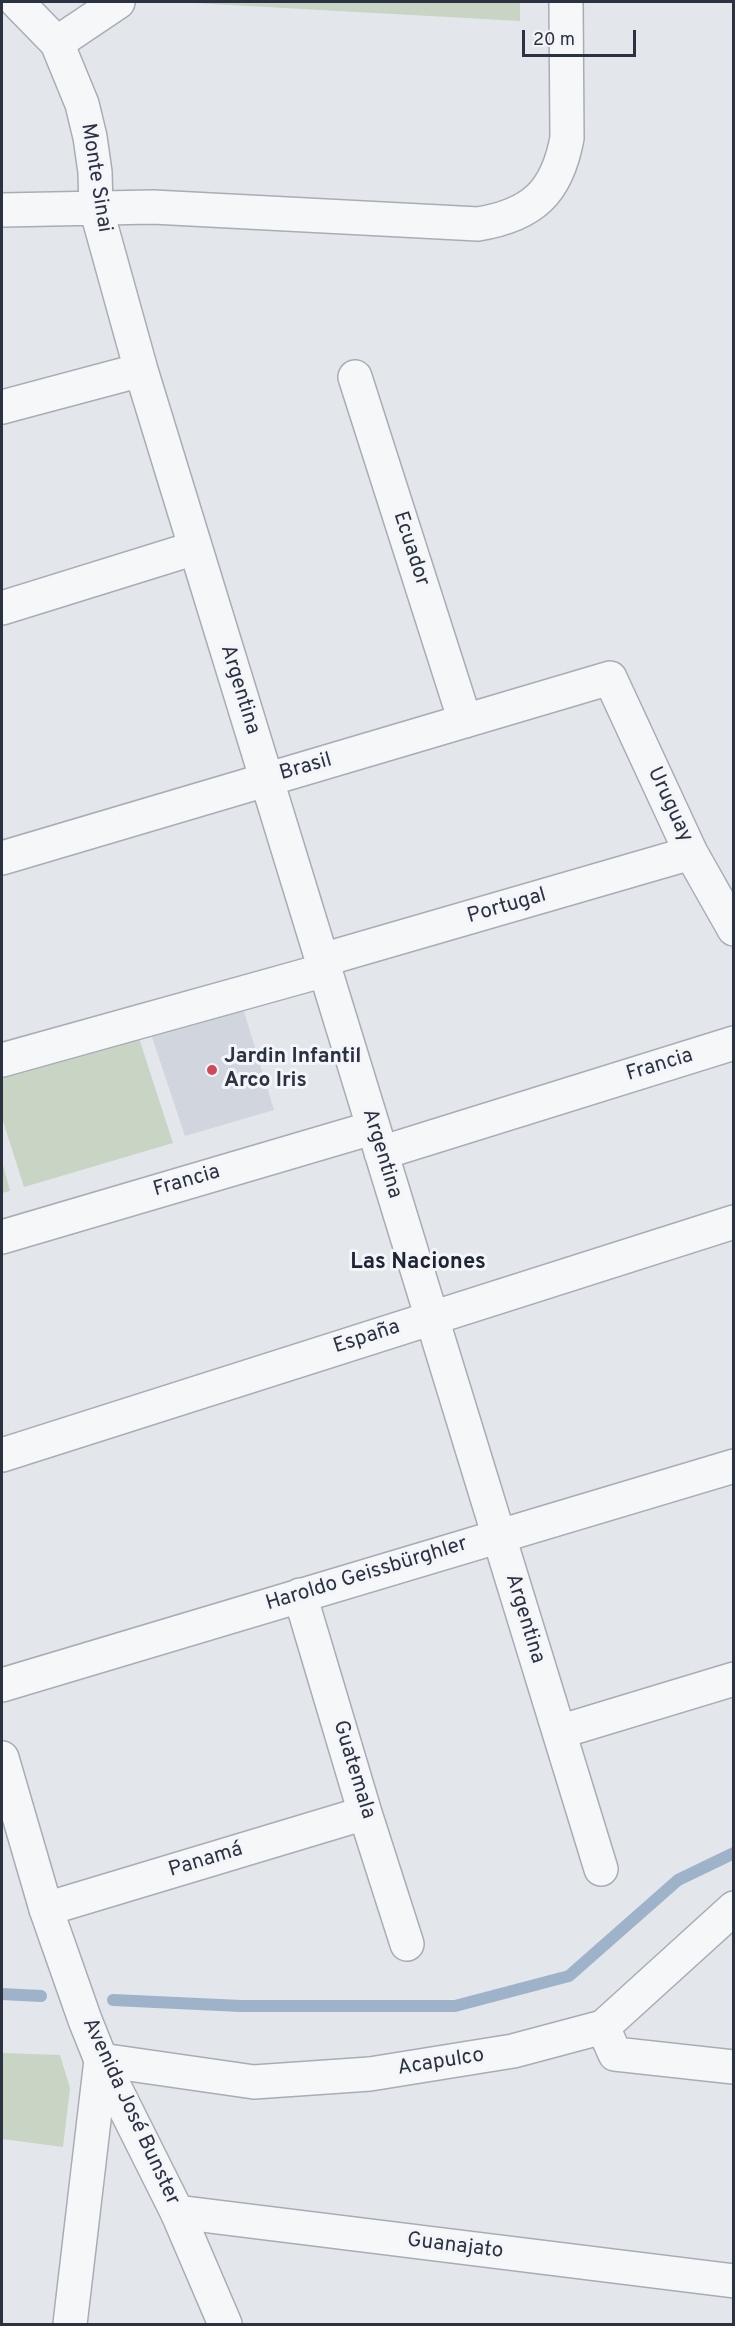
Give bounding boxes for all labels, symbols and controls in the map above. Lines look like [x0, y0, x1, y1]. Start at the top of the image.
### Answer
scale bar [525, 18, 639, 56]
text: 20 m [533, 29, 575, 52]
street label: Monte Sinai [74, 122, 116, 234]
street label: Ecuador [386, 508, 434, 590]
street label: Argentina [213, 642, 265, 738]
street label: Brasil [277, 749, 335, 787]
street label: Uruguay [641, 763, 697, 847]
street label: Portugal [465, 884, 549, 930]
street label: Francia [624, 1044, 696, 1088]
place label: Jardin Infantil Arco Iris [224, 1045, 361, 1095]
marker: Jardin Infantil Arco Iris [205, 1063, 219, 1077]
street label: Argentina [355, 1106, 407, 1202]
street label: Francia [151, 1160, 223, 1204]
district label: Las Naciones [350, 1251, 486, 1277]
street label: España [331, 1315, 403, 1361]
street label: Haroldo Geissbürghler [263, 1532, 471, 1618]
street label: Argentina [498, 1571, 550, 1667]
street label: Guatemala [326, 1718, 380, 1822]
street label: Panamá [166, 1838, 246, 1884]
street label: Avenida José Bunster [76, 2014, 184, 2210]
street label: Acapulco [396, 2044, 486, 2082]
street label: Guanajato [405, 2229, 505, 2265]

